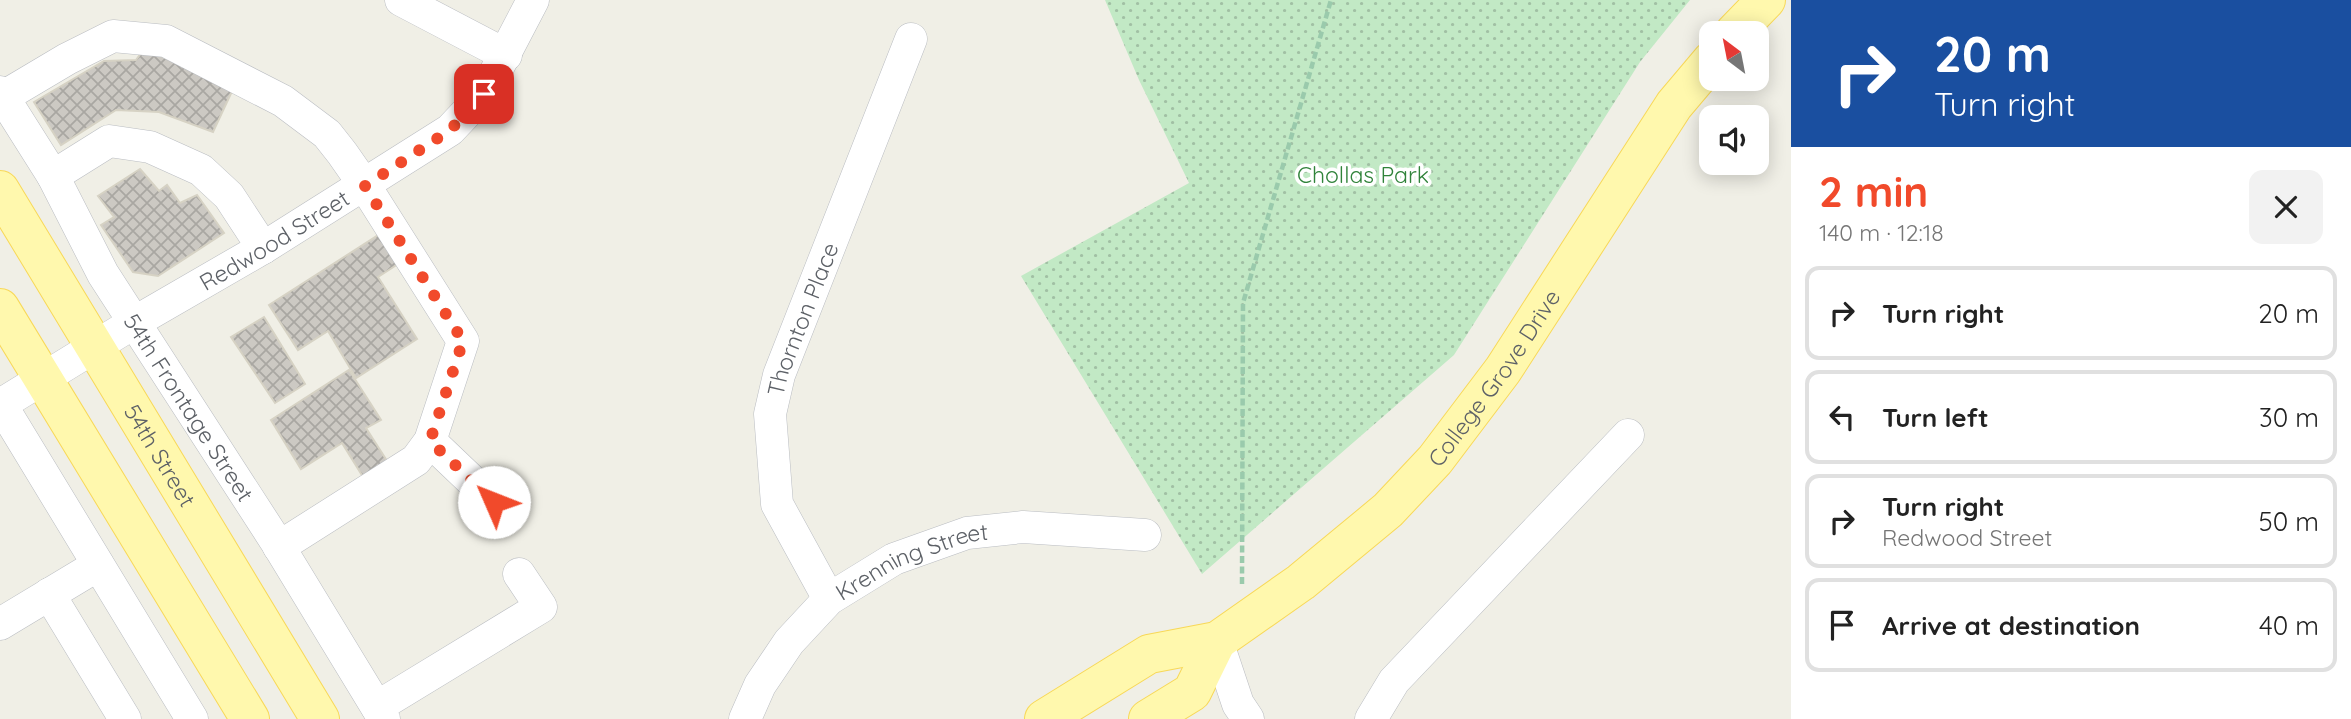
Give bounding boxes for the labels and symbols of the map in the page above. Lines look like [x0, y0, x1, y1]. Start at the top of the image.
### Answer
north arrow [1699, 21, 1769, 91]
pin [454, 64, 514, 124]
park label: Chollas Park [1297, 160, 1429, 189]
street label: Redwood Street [194, 183, 355, 296]
street label: Thornton Place [760, 238, 844, 398]
street label: College Grove Drive [1421, 284, 1566, 472]
street label: 54th Frontage Street [118, 308, 261, 507]
street label: 54th Street [118, 399, 203, 512]
position arrow [457, 465, 531, 539]
street label: Krenning Street [830, 516, 990, 606]

